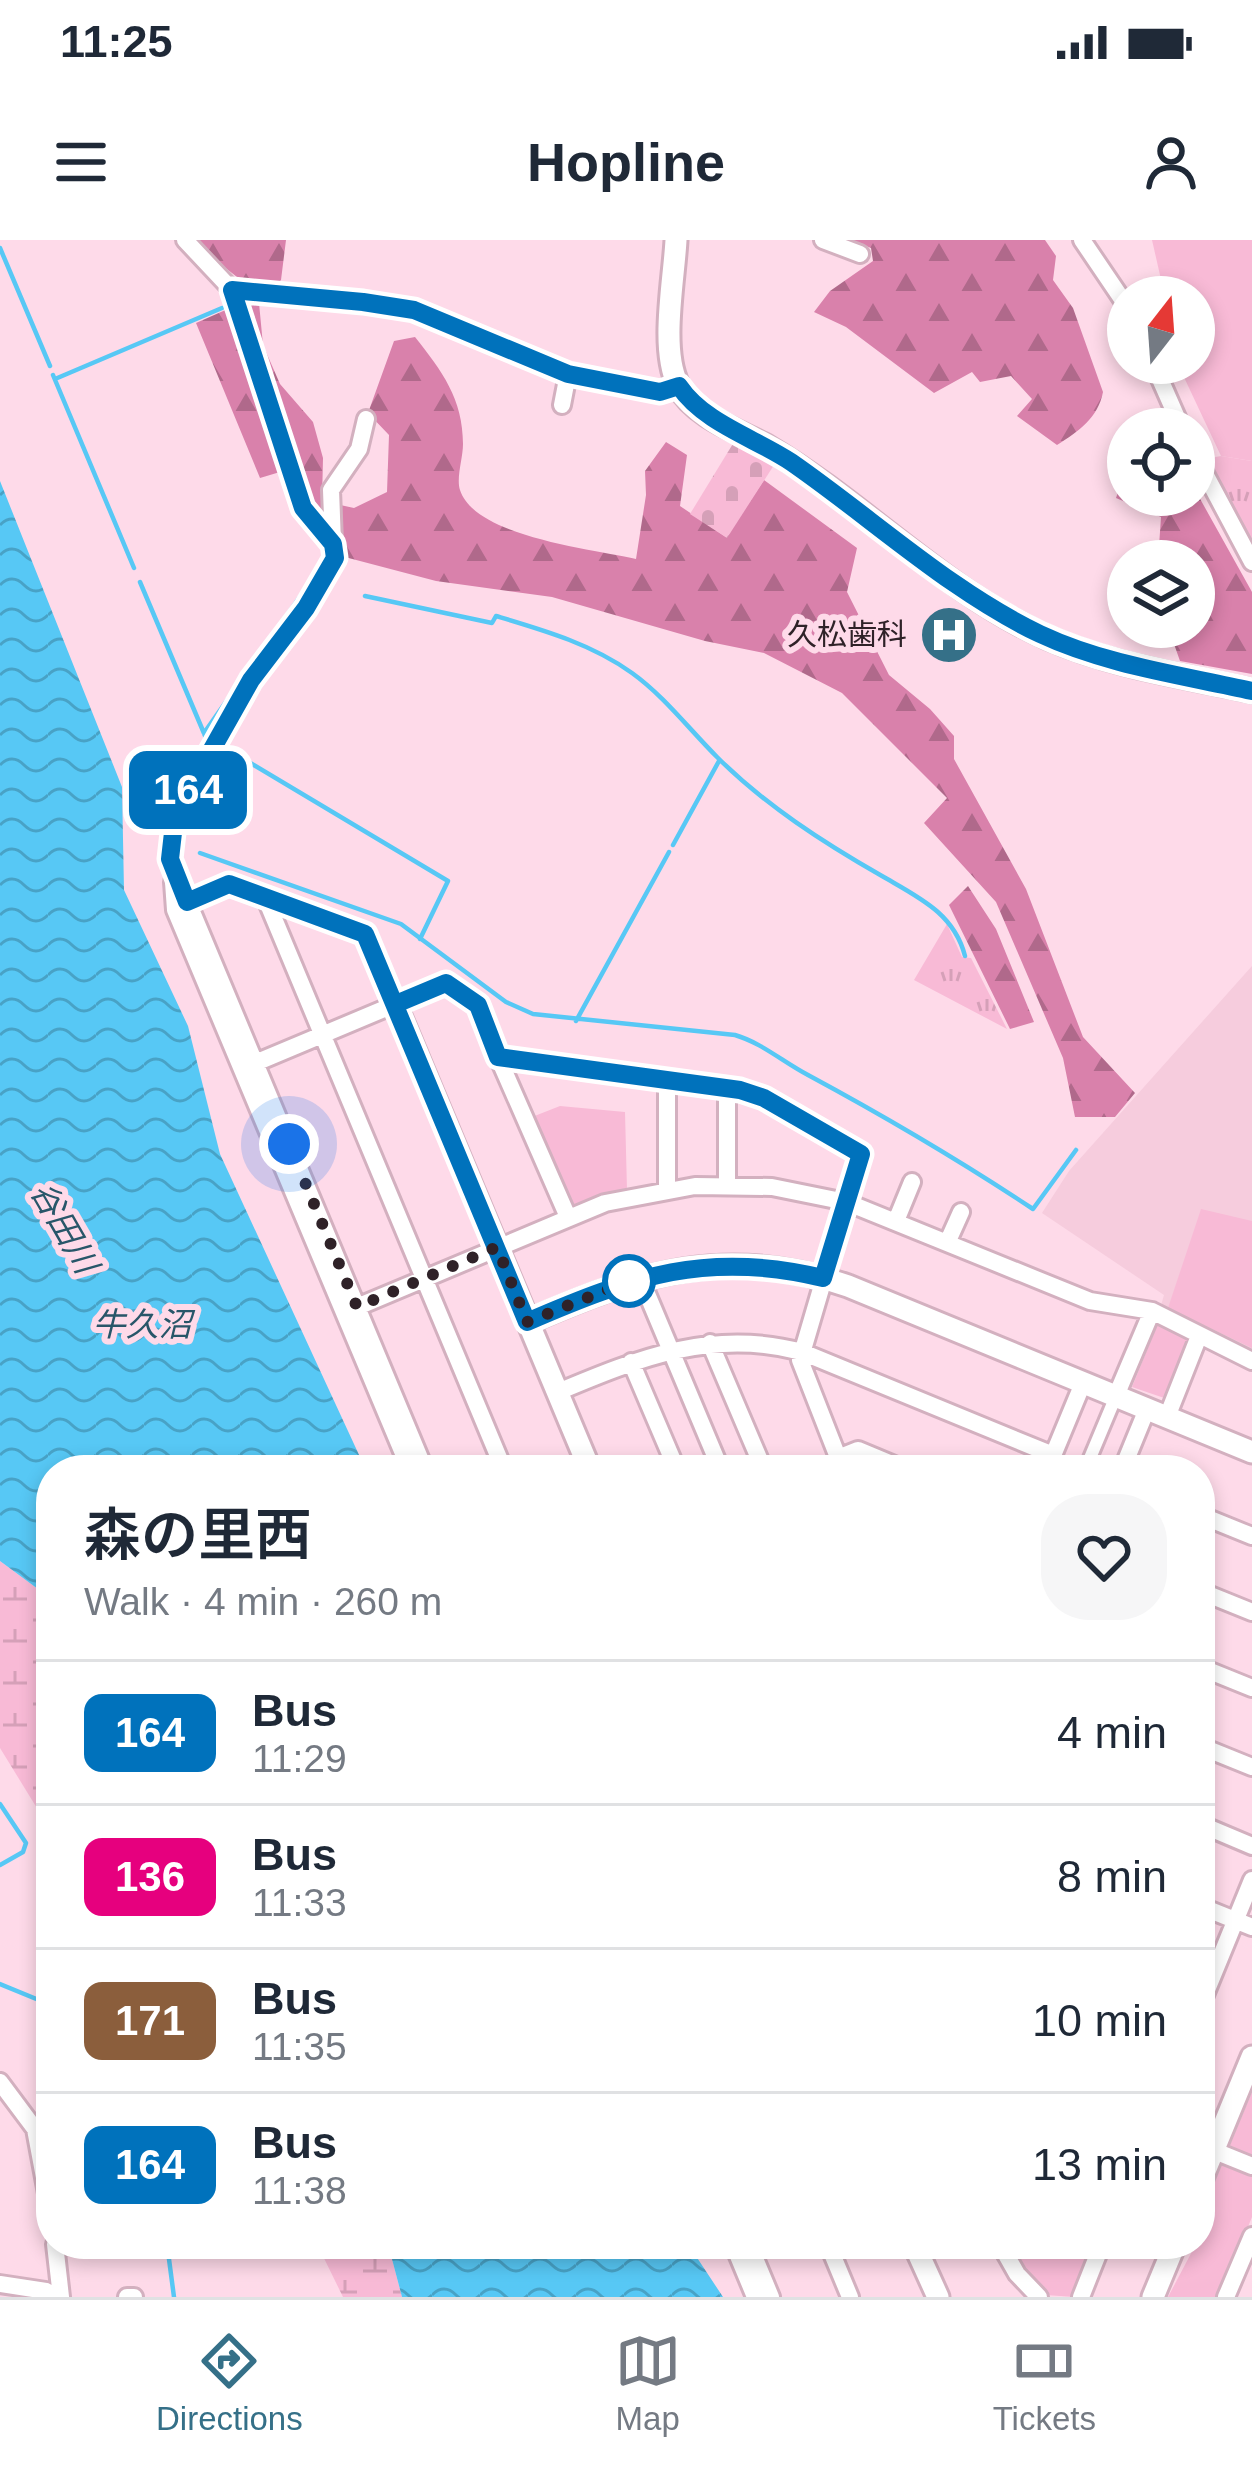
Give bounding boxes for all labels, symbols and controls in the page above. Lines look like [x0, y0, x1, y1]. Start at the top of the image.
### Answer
text: 11:25 [60, 16, 173, 67]
icon: menu [48, 129, 114, 195]
icon: person [1138, 129, 1204, 195]
text: Hopline [527, 132, 725, 192]
north arrow [1107, 276, 1215, 384]
map controls [1107, 276, 1215, 648]
button: locate [1107, 408, 1215, 516]
button: layers [1107, 540, 1215, 648]
hospital icon: 久松歯科 [918, 604, 980, 666]
place label: 久松歯科 [787, 618, 907, 651]
line badge: 164 [119, 751, 257, 829]
text: 164 [153, 766, 223, 813]
your location [259, 1114, 319, 1174]
water label: 谷田川 [24, 1175, 107, 1282]
unlabelled marker [604, 1256, 654, 1306]
water label: 牛久沼 [93, 1306, 196, 1343]
button: heart [1041, 1494, 1167, 1620]
text: 森の里西 [84, 1503, 312, 1567]
text: Walk · 4 min · 260 m [84, 1580, 442, 1623]
text: Bus [252, 1685, 337, 1736]
text: 4 min [1057, 1707, 1167, 1758]
text: 164 [115, 1709, 185, 1756]
text: 11:29 [252, 1737, 347, 1780]
text: Bus [252, 1829, 337, 1880]
text: 8 min [1057, 1851, 1167, 1902]
text: 136 [115, 1853, 185, 1900]
text: 11:33 [252, 1881, 347, 1924]
text: Bus [252, 1973, 337, 2024]
text: 10 min [1032, 1995, 1167, 2046]
text: 171 [115, 1997, 185, 2044]
text: 11:35 [252, 2025, 347, 2068]
text: Bus [252, 2117, 337, 2168]
text: 13 min [1032, 2139, 1167, 2190]
text: 164 [115, 2141, 185, 2188]
text: 11:38 [252, 2169, 347, 2212]
tab: Directions [156, 2328, 303, 2438]
tab: Map [615, 2328, 681, 2438]
tab: Tickets [993, 2328, 1096, 2438]

